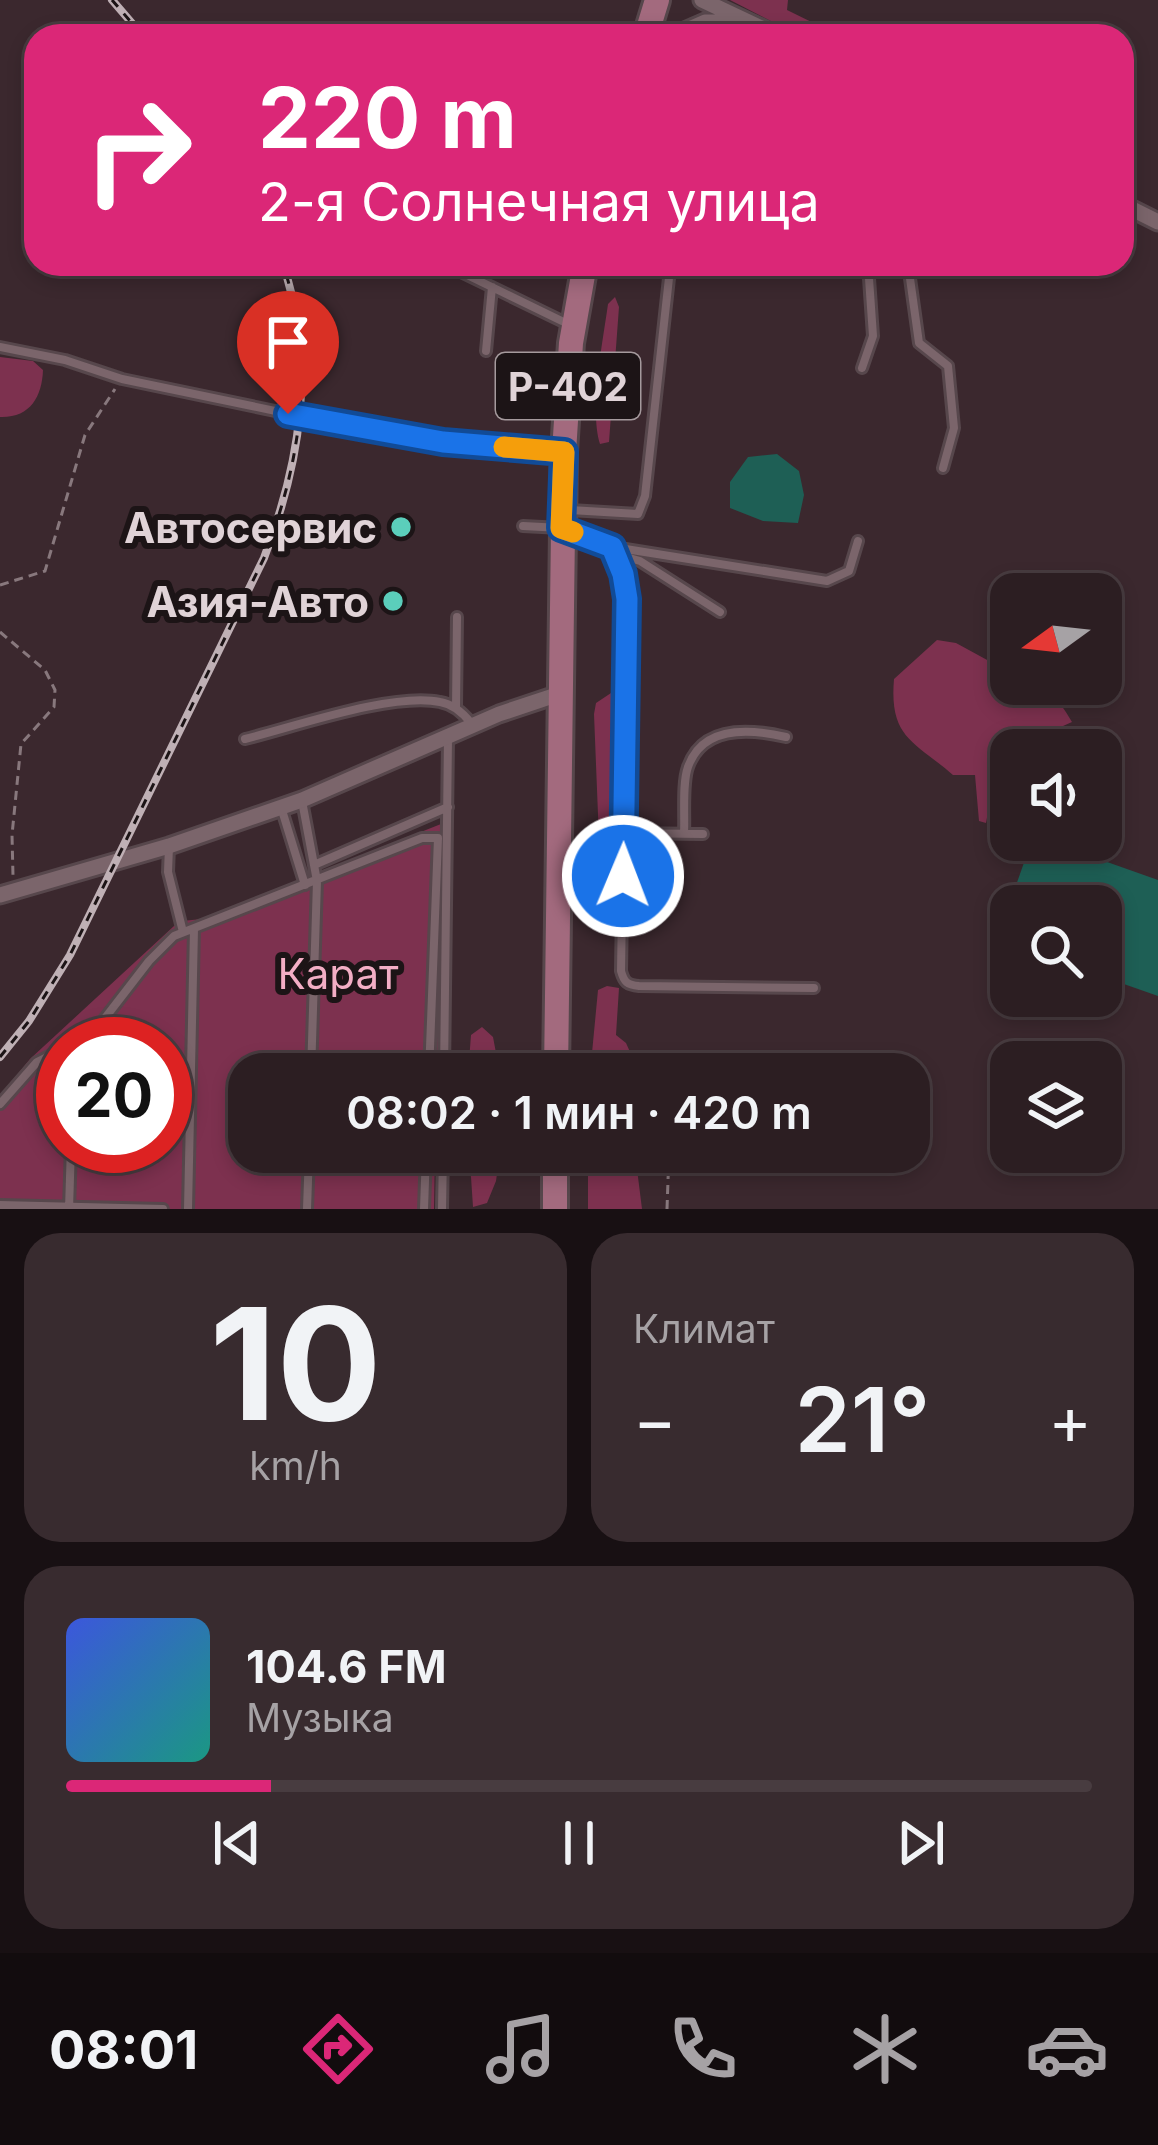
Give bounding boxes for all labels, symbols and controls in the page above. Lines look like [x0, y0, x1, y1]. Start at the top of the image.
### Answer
text: 220 m [258, 67, 517, 168]
icon: right [60, 72, 216, 228]
text: 2-я Солнечная улица [258, 169, 820, 234]
pin [237, 291, 339, 414]
icon: arrive [255, 309, 321, 375]
road number: Р-402 [496, 353, 640, 419]
place label: Автосервис [124, 502, 377, 553]
marker: Автосервис [388, 514, 414, 540]
north arrow [990, 573, 1122, 705]
map controls [990, 573, 1122, 1173]
place label: Азия-Авто [146, 576, 369, 627]
marker: Азия-Авто [380, 588, 406, 614]
button: sound [990, 729, 1122, 861]
position arrow [560, 813, 686, 939]
button: search [990, 885, 1122, 1017]
park label: Карат [277, 948, 399, 999]
speed limit sign: 20 [36, 1017, 192, 1173]
button: layers [990, 1041, 1122, 1173]
text: 08:02 · 1 мин · 420 m [346, 1085, 812, 1140]
text: 10 [209, 1269, 382, 1458]
text: Климат [633, 1305, 775, 1352]
text: 21° [795, 1365, 930, 1474]
text: − [633, 1380, 677, 1460]
text: + [1048, 1380, 1092, 1460]
text: km/h [249, 1442, 342, 1489]
text: 104.6 FM [246, 1639, 447, 1694]
text: Музыка [246, 1694, 394, 1741]
icon: previous [204, 1810, 270, 1876]
icon: pause [546, 1810, 612, 1876]
icon: next [888, 1810, 954, 1876]
icon: directions [296, 2007, 380, 2091]
icon: music [479, 2007, 563, 2091]
icon: phone [661, 2007, 745, 2091]
icon: climate [843, 2007, 927, 2091]
icon: car [1025, 2007, 1109, 2091]
text: 08:01 [49, 2017, 198, 2082]

